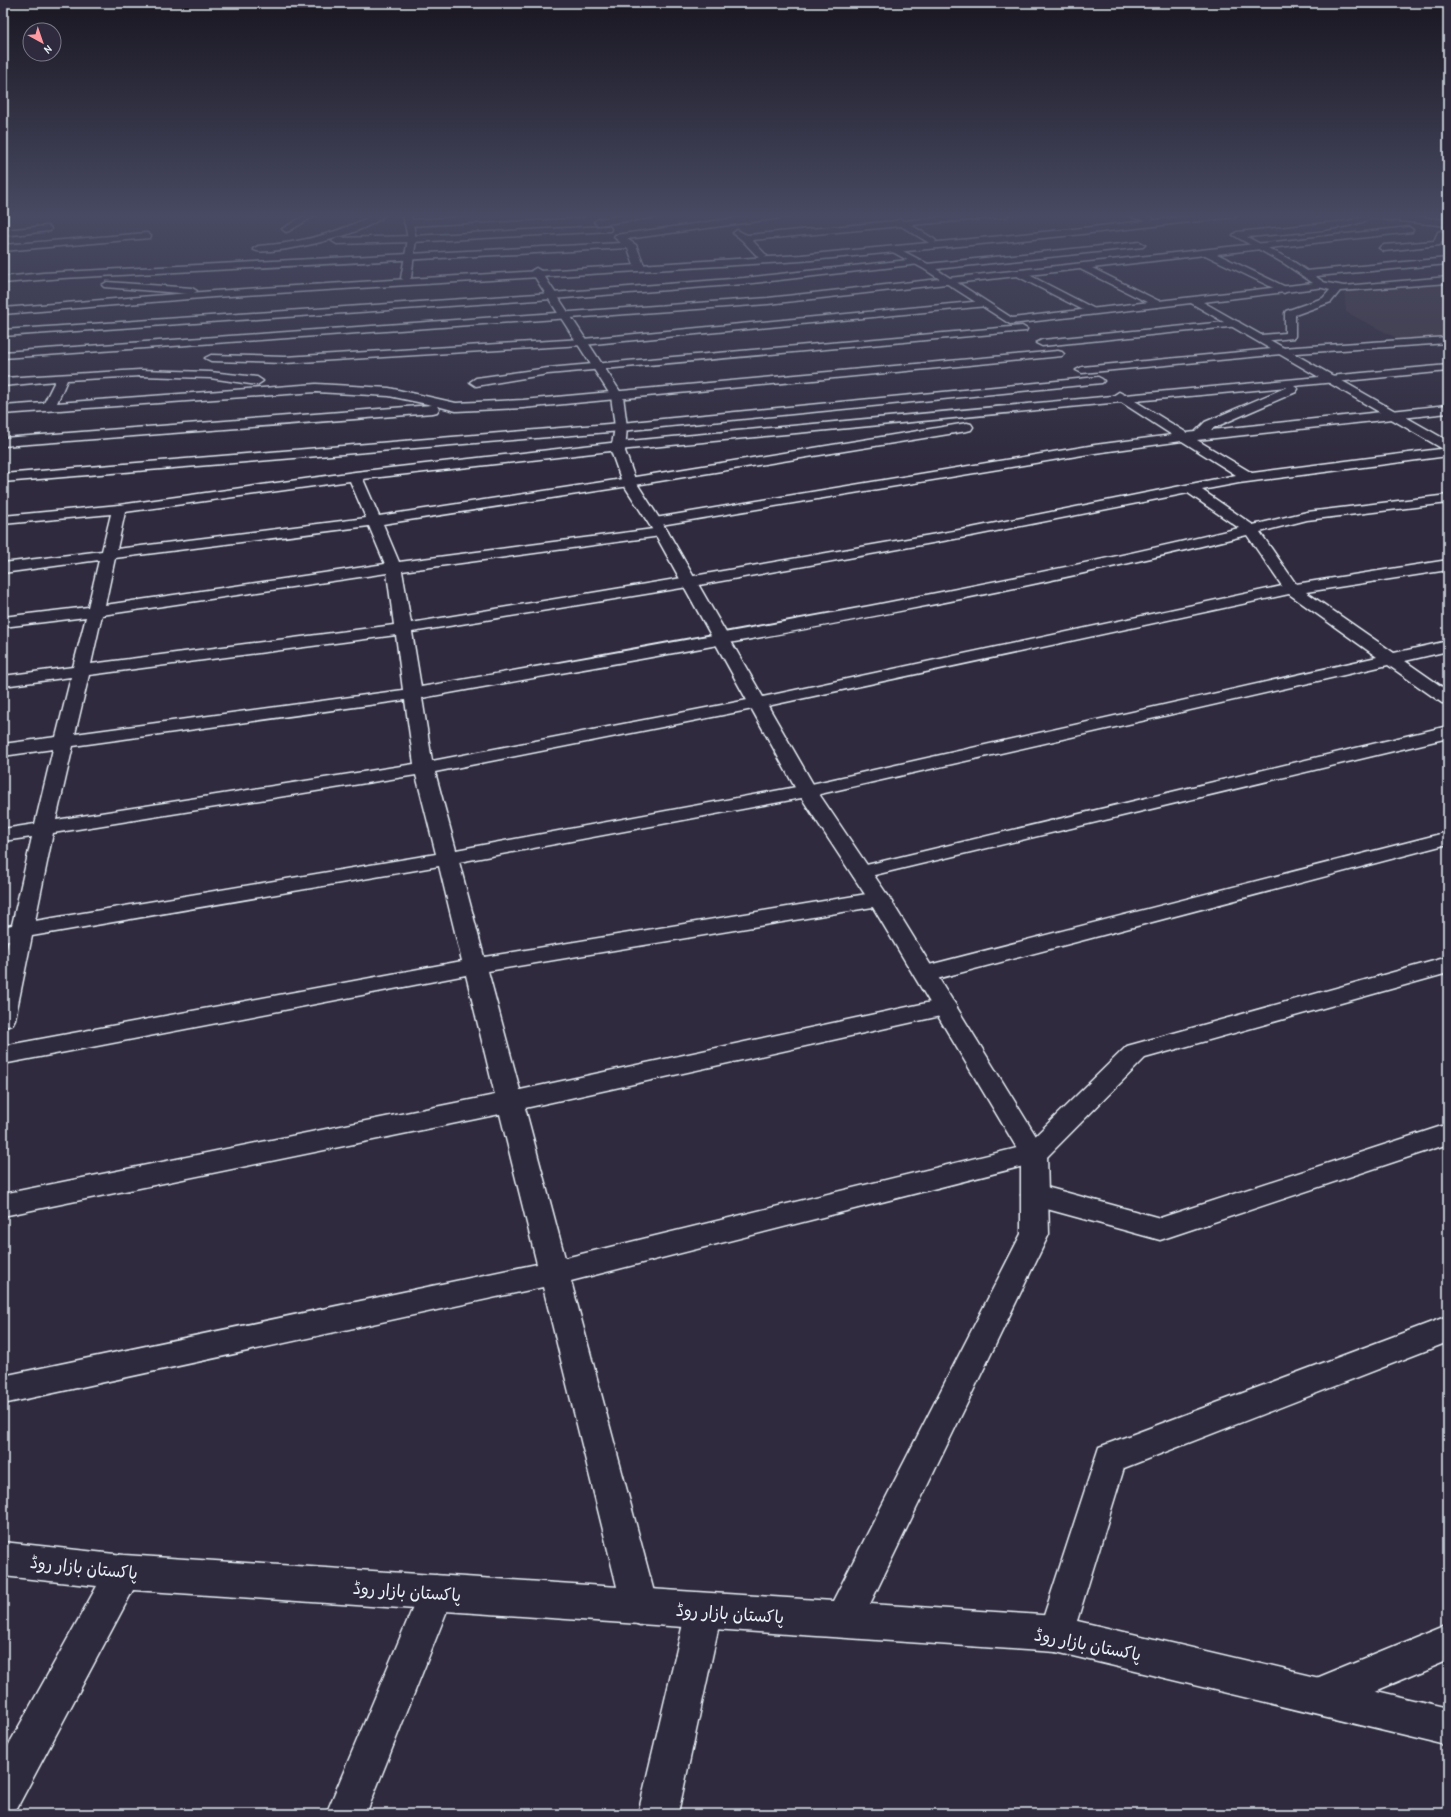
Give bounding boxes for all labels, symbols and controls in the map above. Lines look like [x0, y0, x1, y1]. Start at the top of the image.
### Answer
north arrow [22, 22, 62, 62]
text: N [42, 42, 55, 57]
street label: پاکستان بازار روڈ [29, 1550, 139, 1585]
street label: پاکستان بازار روڈ [352, 1576, 462, 1607]
street label: پاکستان بازار روڈ [675, 1598, 785, 1629]
street label: پاکستان بازار روڈ [1032, 1622, 1143, 1667]

